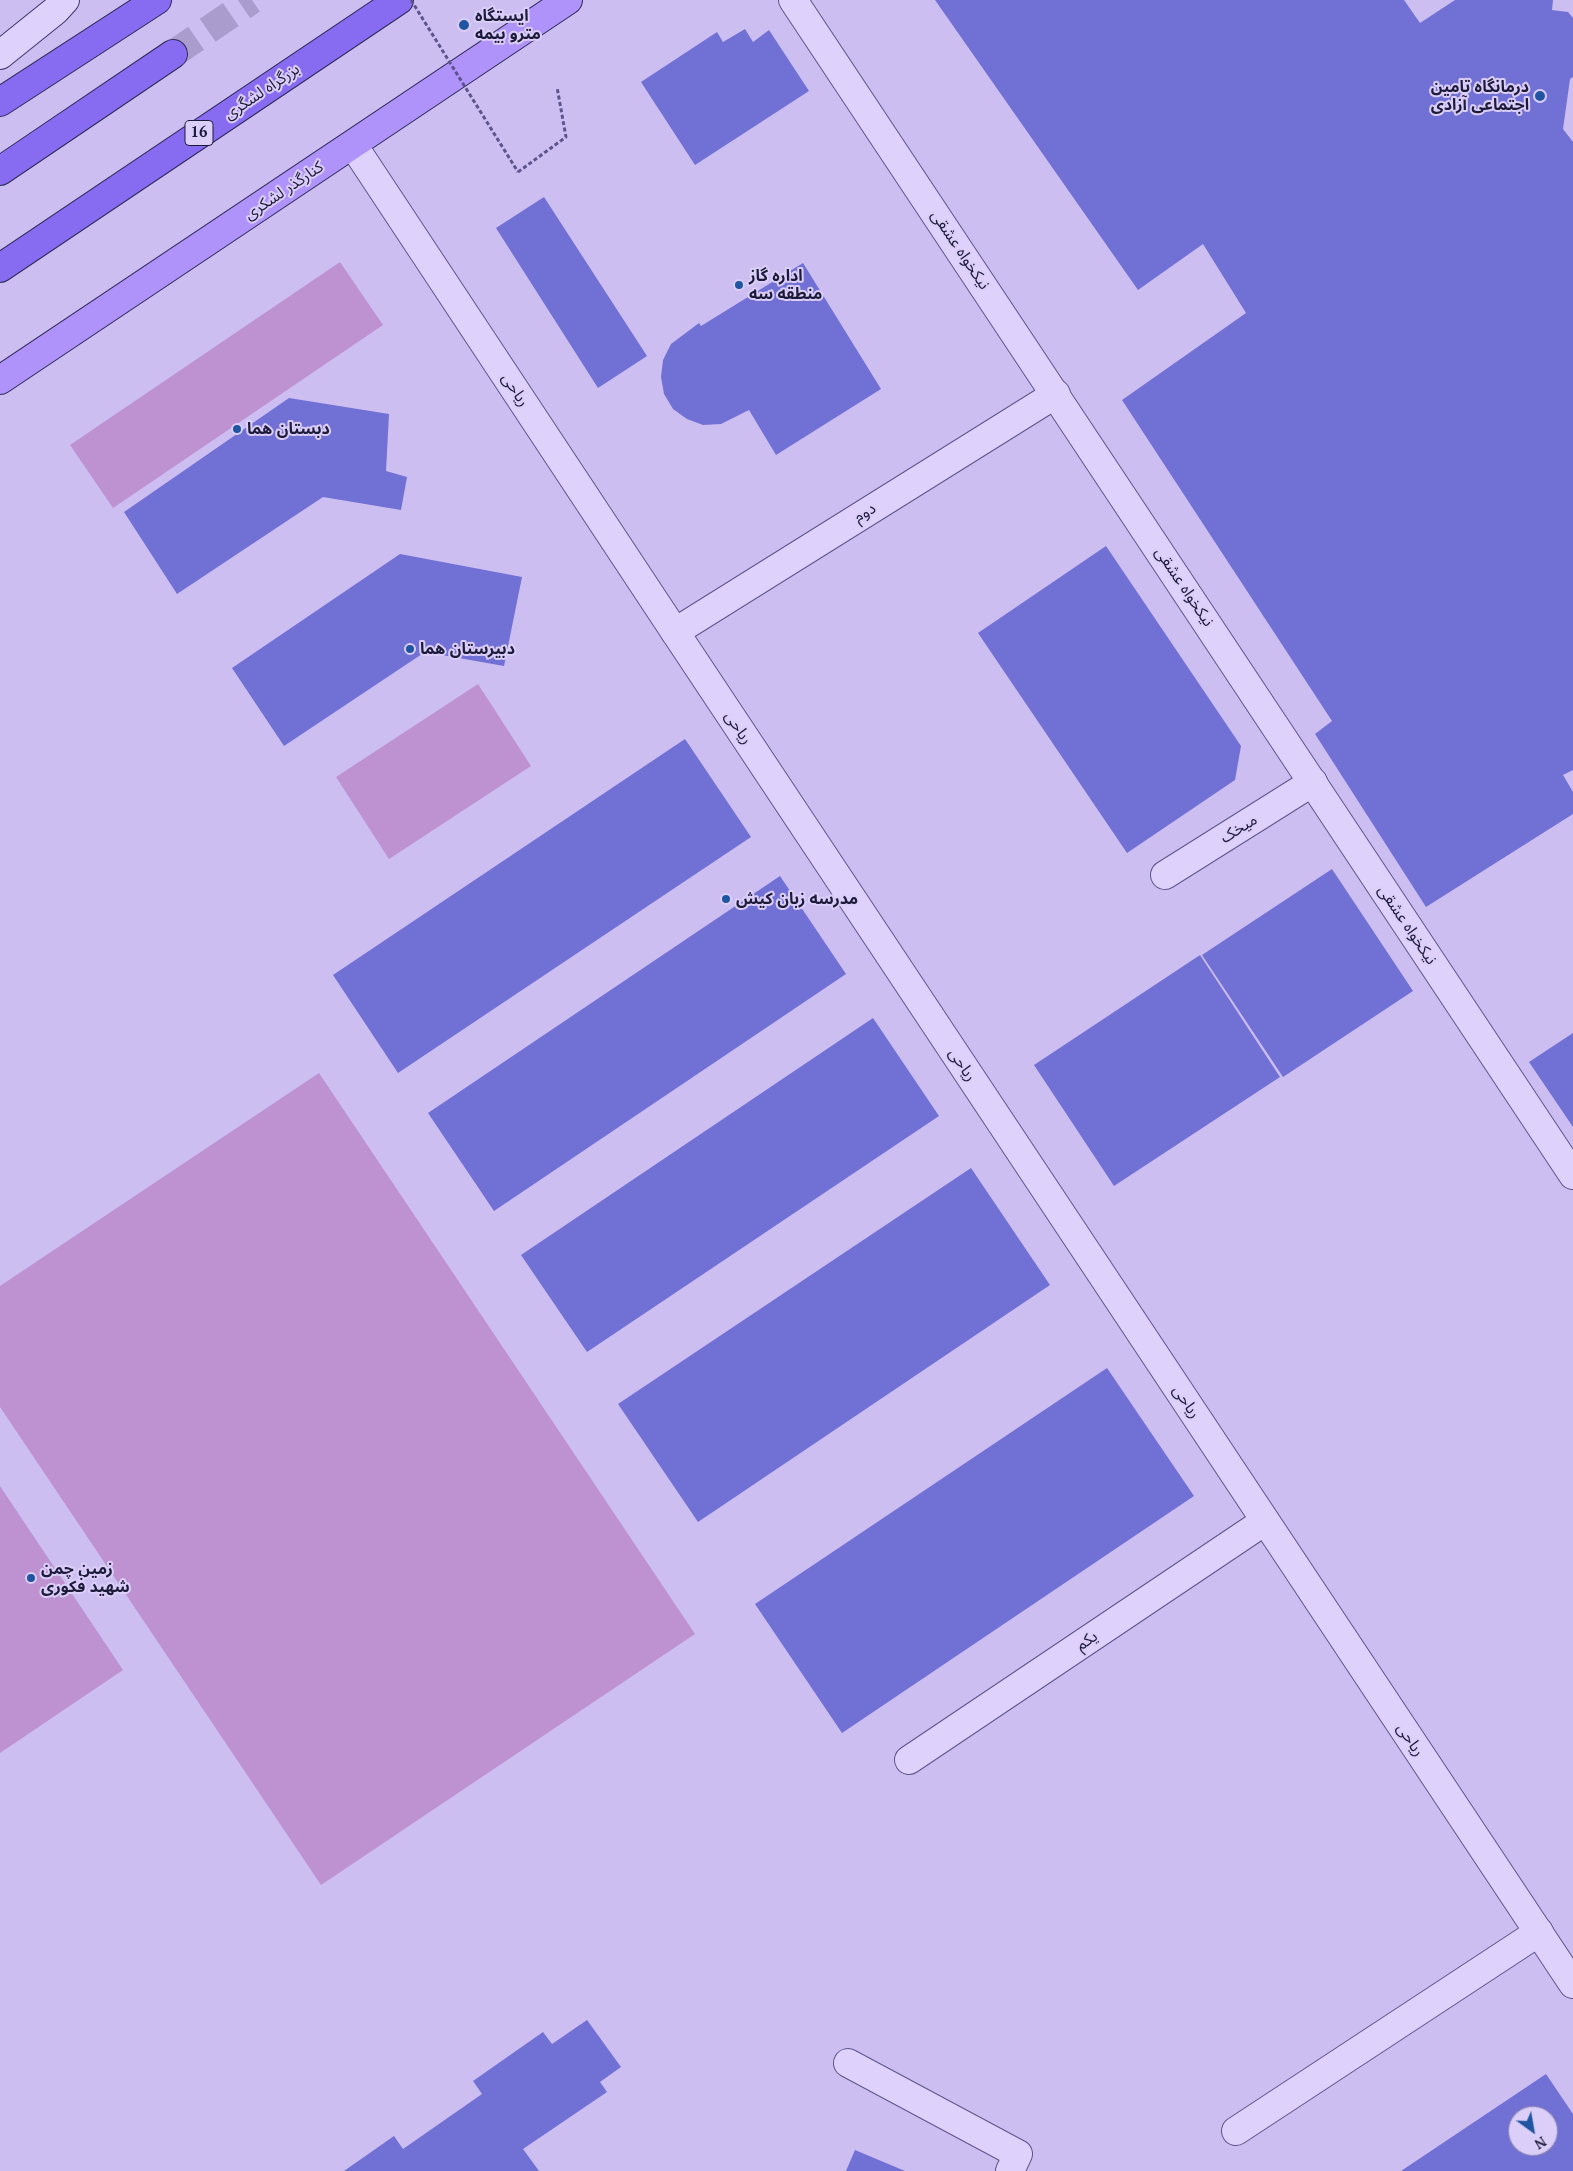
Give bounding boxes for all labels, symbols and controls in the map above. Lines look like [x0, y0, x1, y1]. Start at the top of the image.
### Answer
place label: ایستگاه مترو بیمه [475, 6, 541, 44]
marker: ایستگاه مترو بیمه [457, 18, 471, 32]
street label: بزرگراه لشگری [221, 60, 303, 124]
place label: درمانگاه تامین اجتماعی آزادی [1431, 77, 1529, 115]
marker: درمانگاه تامین اجتماعی آزادی [1533, 89, 1547, 103]
road number: 16 [185, 120, 213, 146]
street label: کنارگذر لشکری [241, 158, 327, 224]
street label: نیکخواه عشقی [926, 207, 994, 293]
place label: اداره گاز منطقه سه [749, 266, 822, 304]
marker: اداره گاز منطقه سه [733, 279, 745, 291]
street label: ریاحی [497, 370, 533, 410]
place label: دبستان هما [247, 419, 330, 439]
marker: دبستان هما [231, 423, 243, 435]
street label: دوم [850, 499, 880, 527]
street label: نیکخواه عشقی [1150, 544, 1218, 630]
place label: دبیرستان هما [420, 639, 515, 659]
marker: دبیرستان هما [404, 643, 416, 655]
street label: ریاحی [720, 708, 756, 748]
street label: میخک [1217, 810, 1261, 848]
street label: نیکخواه عشقی [1373, 882, 1441, 968]
place label: مدرسه زبان کیش [736, 889, 858, 909]
marker: مدرسه زبان کیش [720, 893, 732, 905]
street label: ریاحی [944, 1045, 980, 1085]
street label: ریاحی [1168, 1382, 1204, 1422]
place label: زمین چمن شهید فکوری [41, 1559, 130, 1597]
marker: زمین چمن شهید فکوری [25, 1572, 37, 1584]
street label: یکم [1073, 1627, 1101, 1655]
street label: ریاحی [1392, 1720, 1428, 1760]
north arrow [1508, 2106, 1558, 2156]
text: N [1531, 2132, 1550, 2154]

